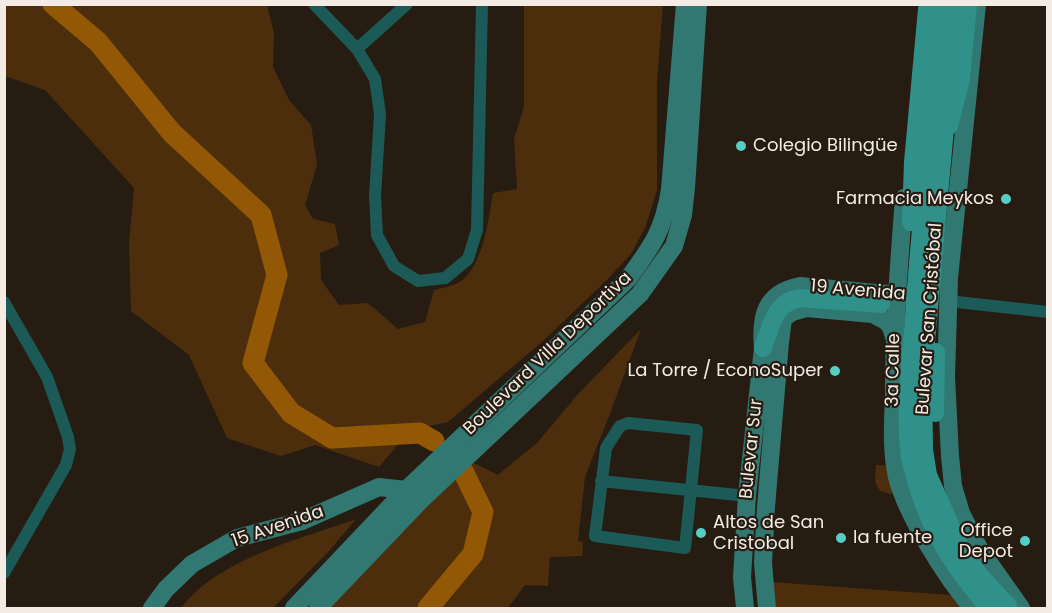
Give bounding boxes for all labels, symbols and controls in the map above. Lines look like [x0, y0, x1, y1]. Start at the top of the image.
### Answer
place label: Colegio Bilingüe [753, 135, 898, 157]
marker: Colegio Bilingüe [734, 139, 748, 153]
place label: Farmacia Meykos [836, 188, 994, 210]
marker: Farmacia Meykos [999, 192, 1013, 206]
street label: Bulevar San Cristóbal [913, 222, 947, 416]
street label: Boulevard Villa Deportiva [459, 268, 637, 440]
street label: 19 Avenida [809, 276, 907, 306]
street label: 3a Calle [883, 333, 905, 407]
place label: La Torre / EconoSuper [627, 360, 823, 382]
marker: La Torre / EconoSuper [828, 364, 842, 378]
street label: Bulevar Sur [736, 398, 768, 500]
street label: 15 Avenida [229, 501, 327, 553]
place label: Altos de San Cristobal [713, 512, 824, 554]
place label: Office Depot [959, 520, 1013, 562]
marker: Altos de San Cristobal [694, 526, 708, 540]
place label: la fuente [853, 527, 932, 549]
marker: la fuente [834, 531, 848, 545]
marker: Office Depot [1018, 534, 1032, 548]

